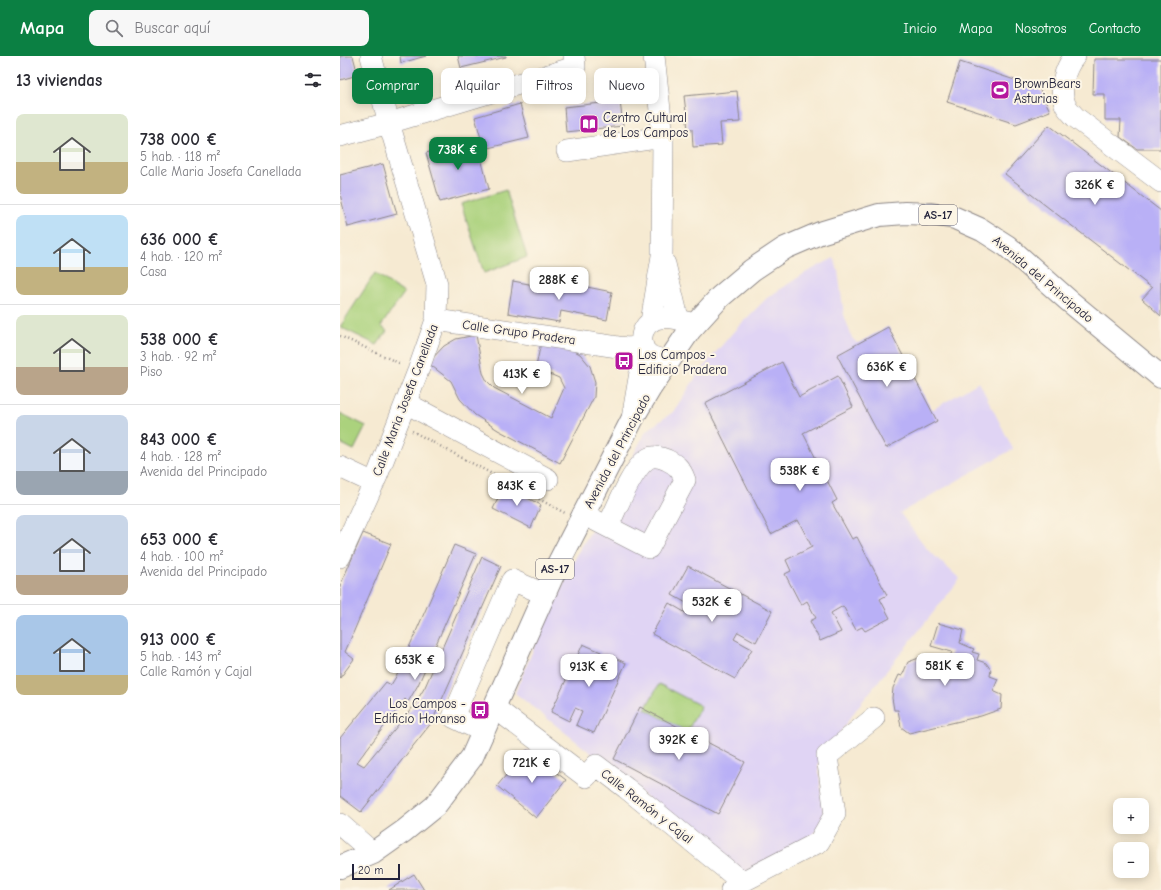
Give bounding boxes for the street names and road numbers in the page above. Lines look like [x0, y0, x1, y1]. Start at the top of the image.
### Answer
road number: AS-17 [919, 205, 957, 225]
street label: Avenida del Principado [989, 232, 1097, 326]
street label: Calle Grupo Pradera [461, 317, 577, 347]
street label: Calle Maria Josefa Canellada [369, 322, 441, 478]
street label: Avenida del Principado [581, 391, 654, 511]
road number: AS-17 [536, 559, 574, 579]
street label: Calle Ramón y Cajal [598, 766, 696, 846]

